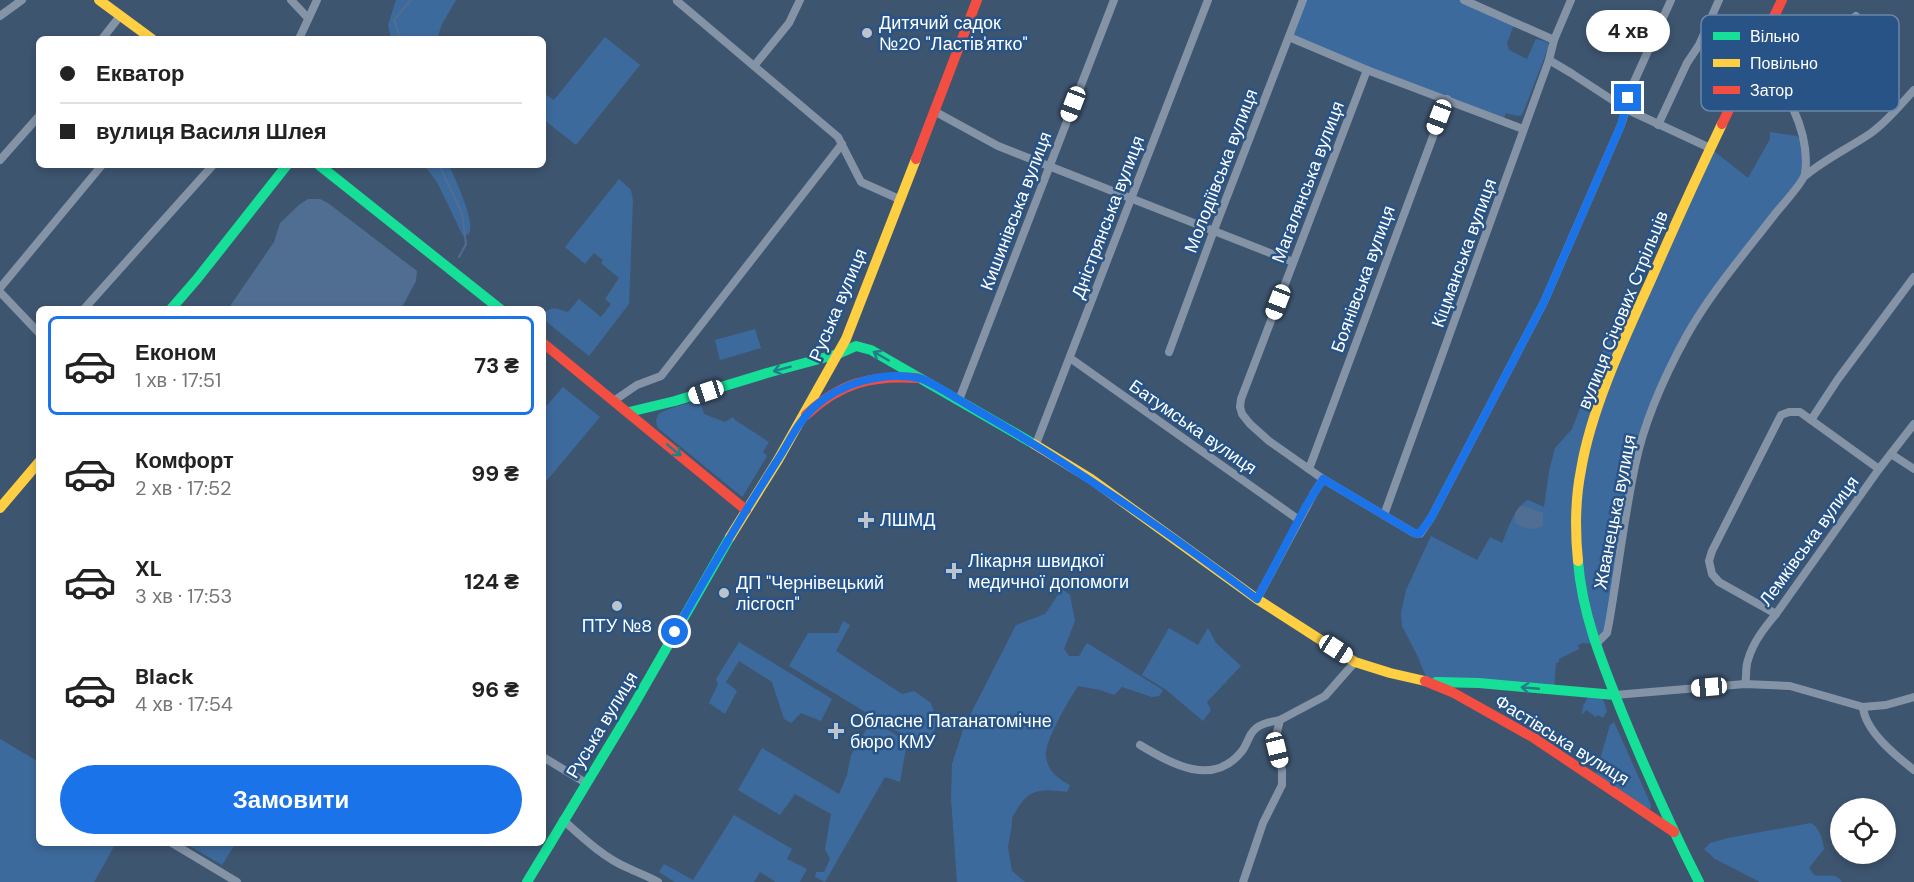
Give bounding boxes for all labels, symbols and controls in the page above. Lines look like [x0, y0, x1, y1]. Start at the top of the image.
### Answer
place label: Дитячий садок №20 "Ластів'ятко" [879, 11, 1028, 56]
callout: 4 хв [1586, 11, 1670, 53]
legend [1701, 15, 1899, 111]
text: 4 хв [1607, 18, 1649, 44]
marker: Дитячий садок №20 "Ластів'ятко" [860, 26, 874, 40]
text: Вільно [1750, 26, 1800, 47]
text: Повільно [1750, 53, 1818, 74]
text: Екватор [96, 59, 185, 88]
text: Затор [1750, 80, 1793, 101]
car [1058, 84, 1088, 124]
route end [1614, 84, 1641, 111]
street label: Молодіївська вулиця [1179, 86, 1263, 256]
car [1424, 97, 1454, 137]
street label: Магалянська вулиця [1266, 98, 1350, 266]
text: вулиця Василя Шлея [96, 117, 327, 146]
street label: Кишинівська вулиця [975, 128, 1057, 294]
street label: Дністрянська вулиця [1066, 132, 1150, 302]
street label: Кіцманська вулиця [1426, 175, 1502, 331]
street label: Боянівська вулиця [1325, 202, 1401, 356]
street label: вулиця Січових Стрільців [1572, 207, 1674, 413]
street label: Руська вулиця [803, 245, 873, 365]
car [1263, 282, 1293, 322]
text: Економ [135, 338, 217, 367]
icon: car [63, 339, 117, 393]
one-way arrow [873, 350, 890, 362]
text: 73 ₴ [474, 351, 519, 380]
one-way arrow [773, 363, 792, 375]
text: 1 хв · 17:51 [135, 367, 221, 393]
street label: Батумська вулиця [1124, 374, 1262, 480]
car [686, 378, 726, 406]
street label: Жванецька вулиця [1588, 433, 1642, 591]
one-way arrow [665, 444, 681, 457]
text: Комфорт [135, 446, 234, 475]
icon: car [63, 447, 117, 501]
text: 99 ₴ [471, 459, 519, 488]
street label: Лемківська вулиця [1754, 471, 1864, 611]
text: 2 хв · 17:52 [135, 475, 231, 501]
place label: ЛШМД [880, 508, 936, 532]
marker: ЛШМД [857, 511, 875, 529]
place label: Лікарня швидкої медичної допомоги [968, 549, 1129, 594]
text: XL [135, 554, 162, 583]
icon: car [63, 555, 117, 609]
marker: Лікарня швидкої медичної допомоги [945, 562, 963, 580]
text: 124 ₴ [464, 567, 519, 596]
place label: ДП "Чернівецький лісгосп" [736, 571, 884, 616]
text: 3 хв · 17:53 [135, 583, 232, 609]
marker: ДП "Чернівецький лісгосп" [717, 586, 731, 600]
marker: ПТУ №8 [610, 599, 624, 613]
place label: ПТУ №8 [582, 614, 652, 638]
route start [661, 618, 688, 645]
car [1316, 632, 1356, 666]
text: Black [135, 662, 194, 691]
icon: car [63, 663, 117, 717]
street label: Руська вулиця [561, 667, 643, 783]
text: 96 ₴ [471, 675, 519, 704]
car [1690, 676, 1728, 698]
one-way arrow [1520, 682, 1540, 693]
street label: Фастівська вулиця [1490, 689, 1634, 791]
text: 4 хв · 17:54 [135, 691, 233, 717]
place label: Обласне Патанатомічне бюро КМУ [850, 709, 1052, 754]
marker: Обласне Патанатомічне бюро КМУ [827, 722, 845, 740]
car [1264, 730, 1290, 770]
button: Замовити [60, 765, 522, 834]
map controls [1830, 798, 1896, 864]
button: locate [1830, 798, 1896, 864]

